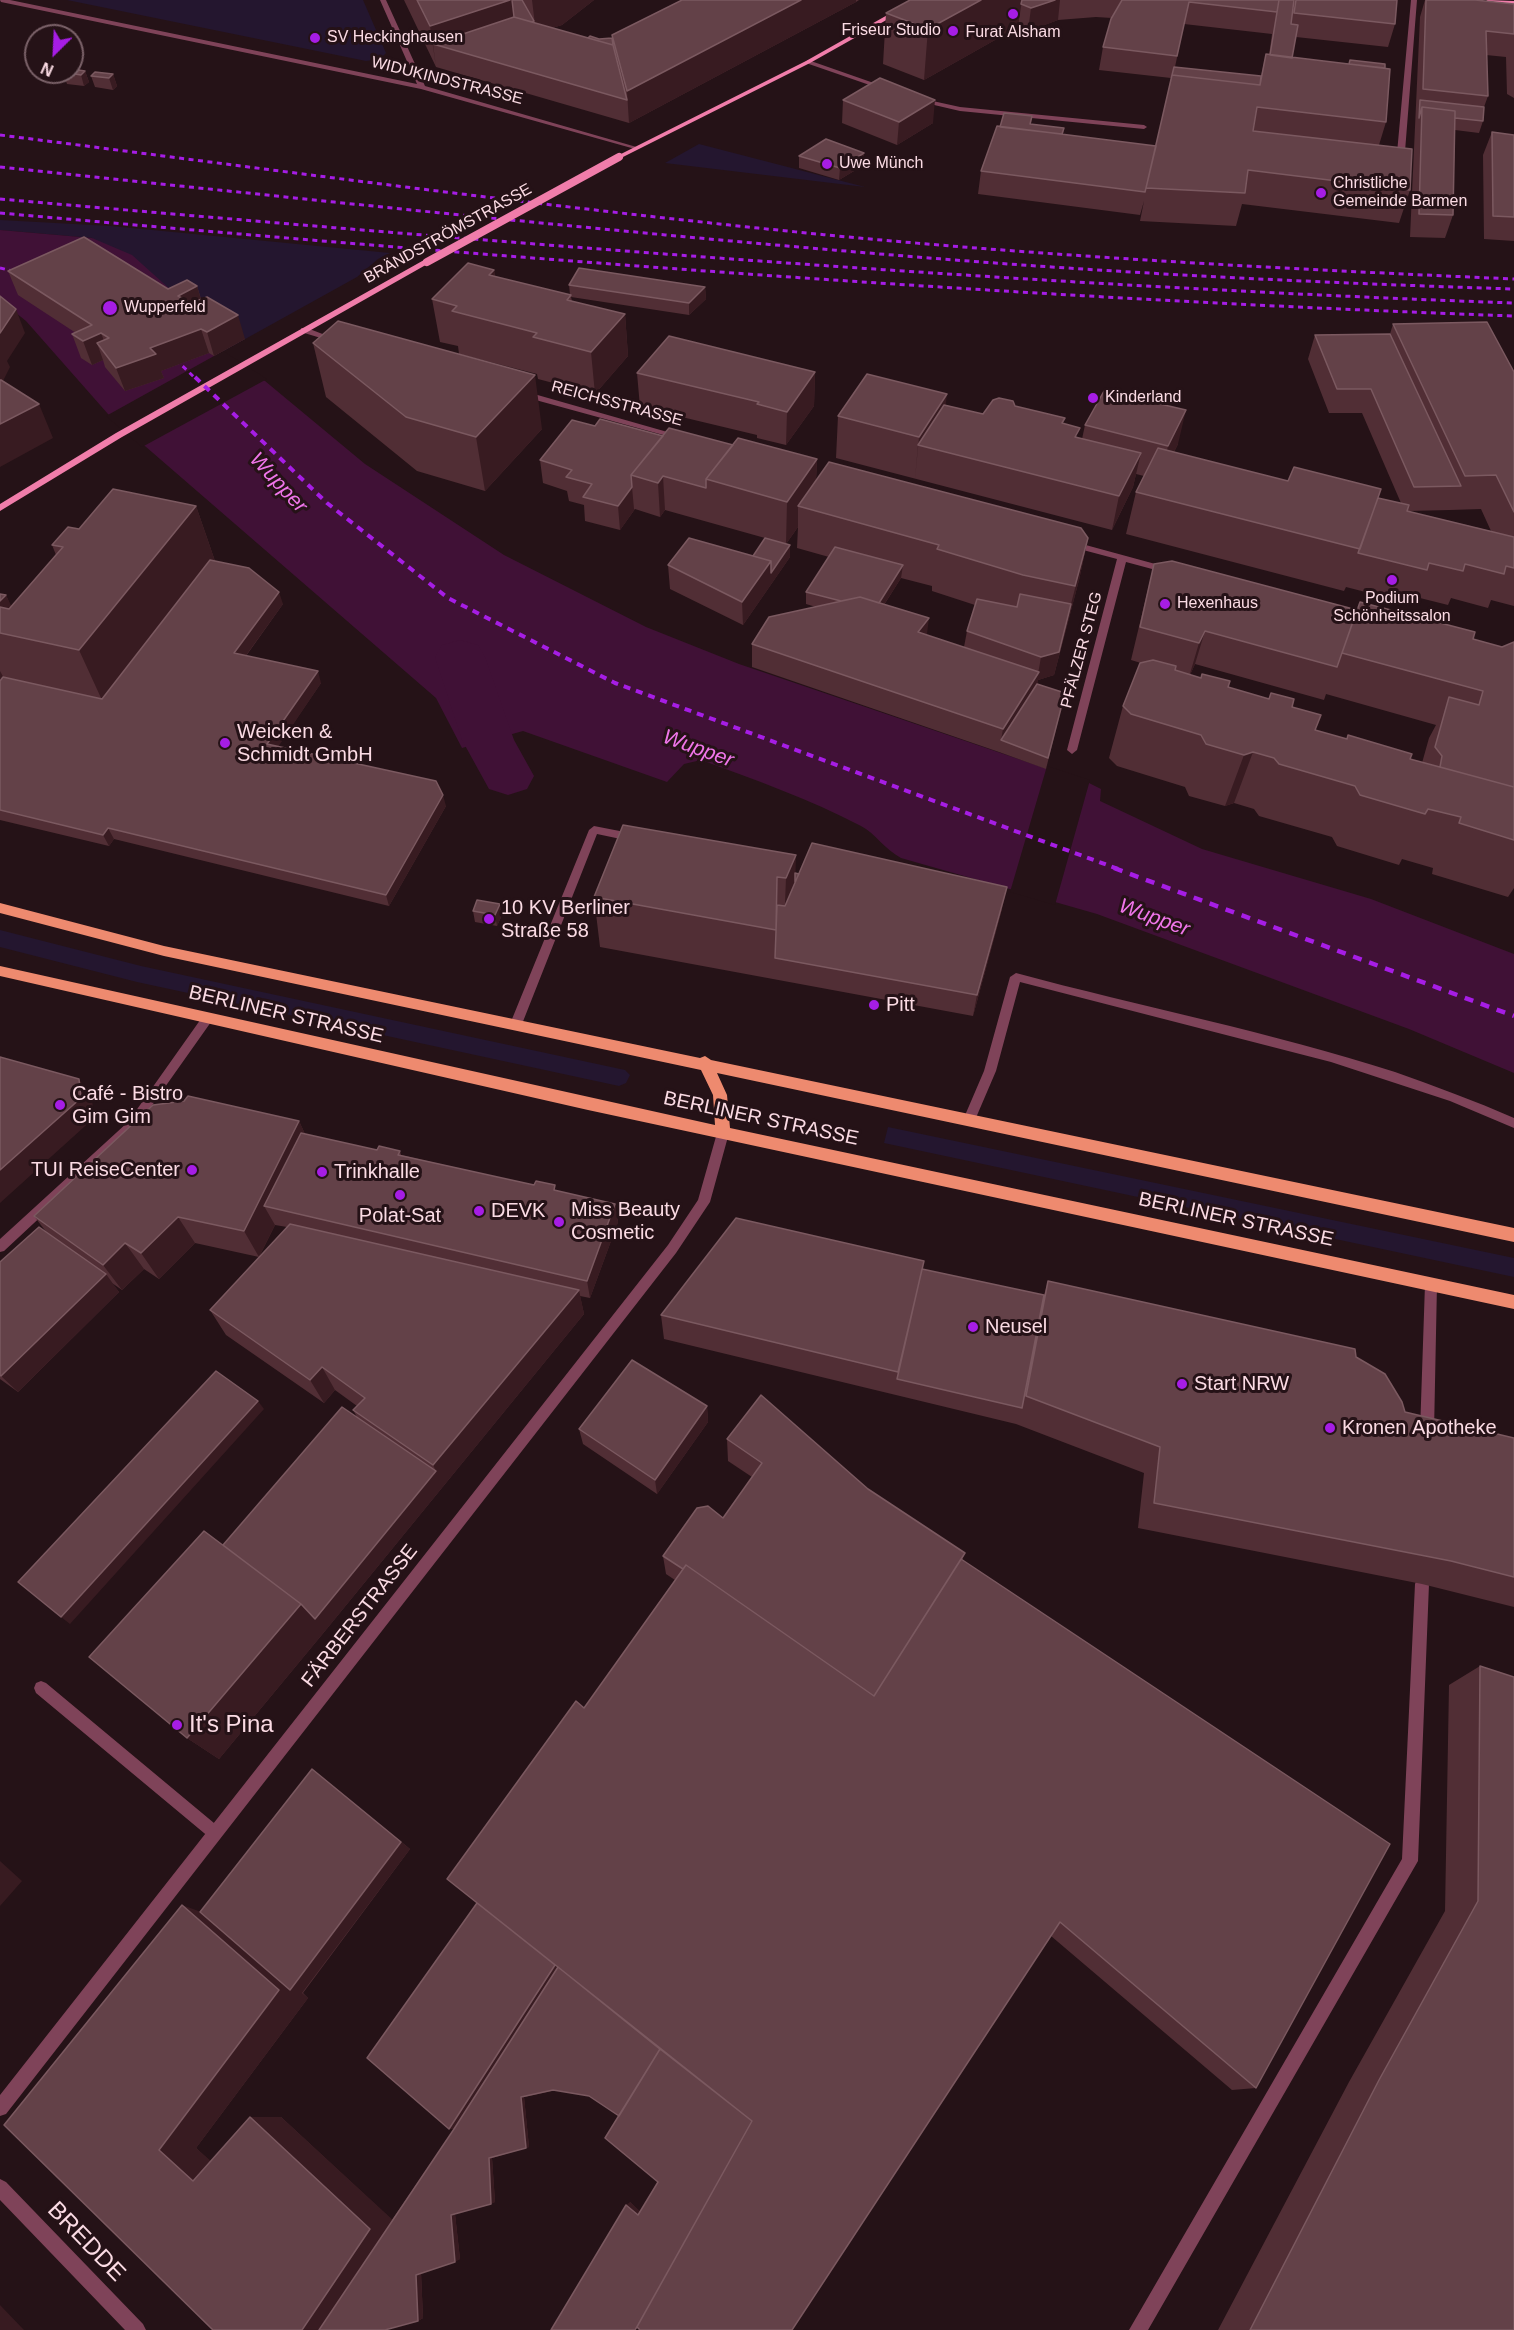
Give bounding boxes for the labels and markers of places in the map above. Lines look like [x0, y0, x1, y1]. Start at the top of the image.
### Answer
marker: Furat Alsham [1006, 7, 1020, 21]
place label: Friseur Studio [841, 21, 941, 41]
place label: Furat Alsham [965, 23, 1061, 43]
marker: Friseur Studio [946, 24, 960, 38]
place label: SV Heckinghausen [327, 28, 463, 48]
marker: SV Heckinghausen [308, 31, 322, 45]
place label: Uwe Münch [839, 154, 923, 174]
marker: Uwe Münch [820, 157, 834, 171]
place label: Christliche Gemeinde Barmen [1333, 174, 1467, 212]
marker: Christliche Gemeinde Barmen [1314, 186, 1328, 200]
place label: Wupperfeld [124, 298, 206, 318]
marker: Wupperfeld [101, 299, 119, 317]
place label: Kinderland [1105, 388, 1182, 408]
marker: Kinderland [1086, 391, 1100, 405]
marker: Podium Schönheitssalon [1385, 573, 1399, 587]
place label: Podium Schönheitssalon [1333, 589, 1451, 627]
place label: Hexenhaus [1177, 594, 1258, 614]
marker: Hexenhaus [1158, 597, 1172, 611]
place label: Weicken & Schmidt GmbH [237, 720, 373, 767]
marker: Weicken & Schmidt GmbH [218, 736, 232, 750]
place label: 10 KV Berliner Straße 58 [501, 896, 630, 943]
marker: 10 KV Berliner Straße 58 [482, 912, 496, 926]
place label: Pitt [886, 993, 915, 1017]
marker: Pitt [867, 998, 881, 1012]
place label: Café - Bistro Gim Gim [72, 1082, 183, 1129]
marker: Café - Bistro Gim Gim [53, 1098, 67, 1112]
place label: TUI ReiseCenter [31, 1158, 180, 1182]
place label: Trinkhalle [334, 1160, 420, 1184]
marker: TUI ReiseCenter [185, 1163, 199, 1177]
marker: Trinkhalle [315, 1165, 329, 1179]
marker: Polat-Sat [393, 1188, 407, 1202]
place label: Miss Beauty Cosmetic [571, 1198, 680, 1245]
place label: DEVK [491, 1199, 545, 1223]
place label: Polat-Sat [359, 1204, 441, 1228]
marker: DEVK [472, 1204, 486, 1218]
marker: Miss Beauty Cosmetic [552, 1215, 566, 1229]
place label: Neusel [985, 1315, 1047, 1339]
marker: Neusel [966, 1320, 980, 1334]
place label: Start NRW [1194, 1372, 1289, 1396]
marker: Start NRW [1175, 1377, 1189, 1391]
place label: Kronen Apotheke [1342, 1416, 1497, 1440]
marker: Kronen Apotheke [1323, 1421, 1337, 1435]
place label: It's Pina [189, 1711, 274, 1739]
marker: It's Pina [170, 1718, 184, 1732]

